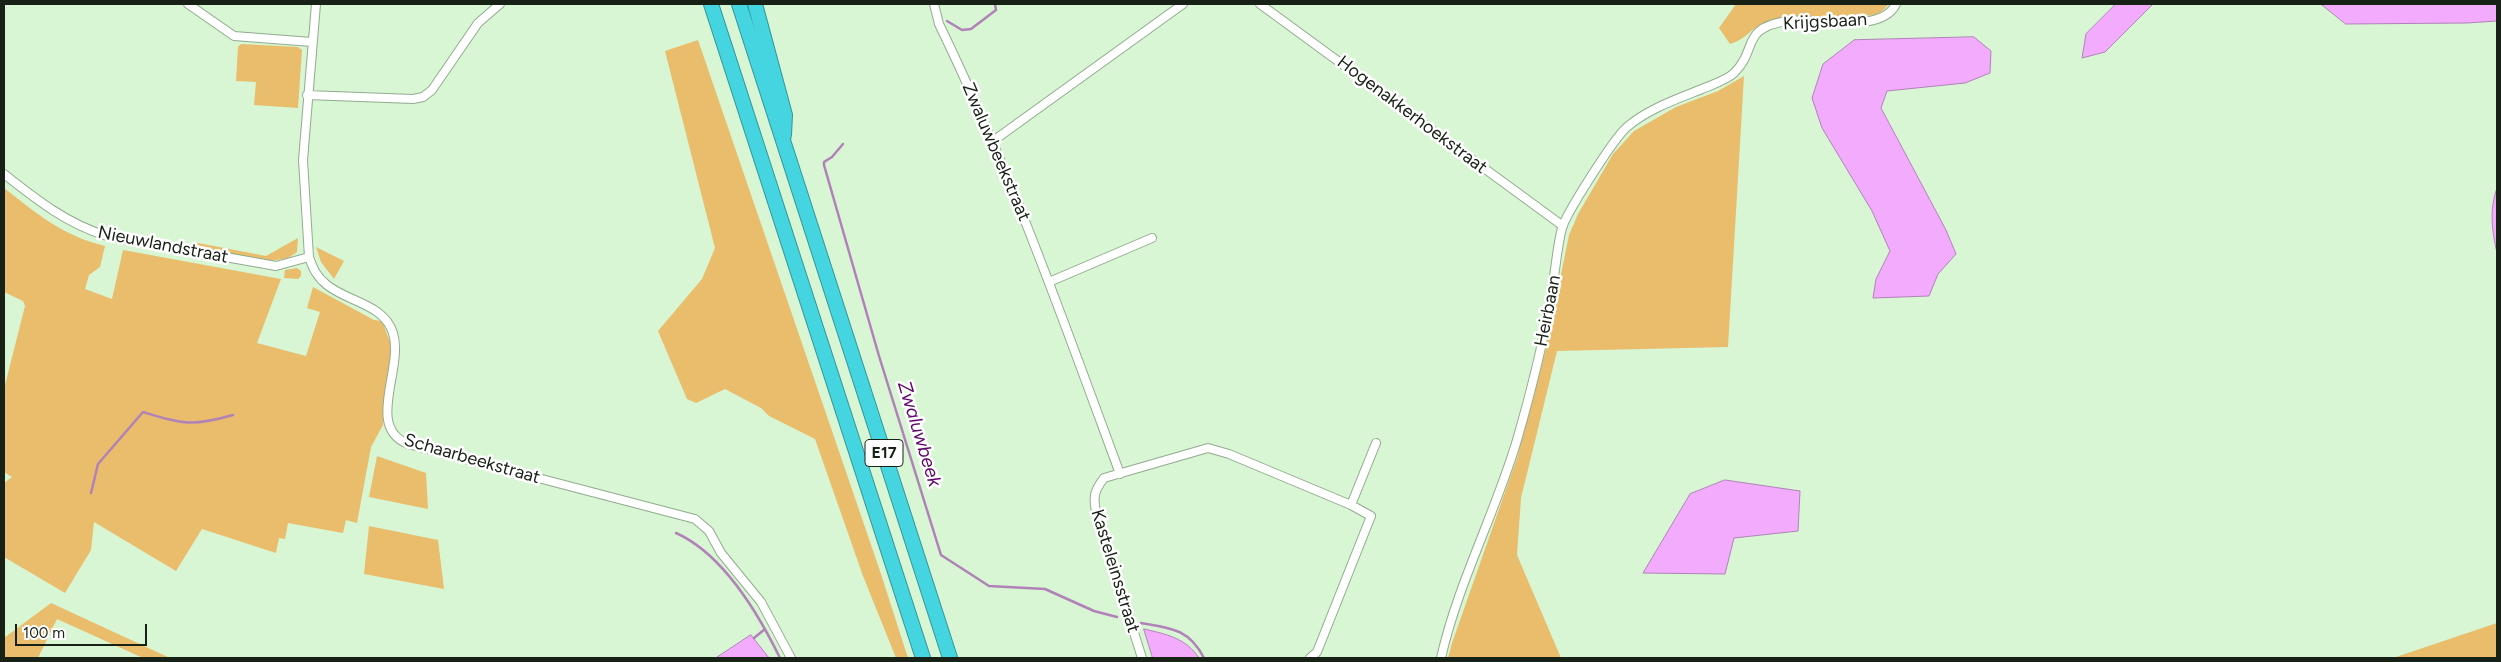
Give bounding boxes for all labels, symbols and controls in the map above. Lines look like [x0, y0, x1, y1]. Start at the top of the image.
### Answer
street label: Krijgsbaan [1783, 9, 1867, 35]
street label: Hogenakkerhoekstraat [1333, 52, 1491, 178]
street label: Zwaluwbeekstraat [957, 80, 1035, 224]
street label: Nieuwlandstraat [96, 222, 230, 268]
street label: Heirbaan [1530, 273, 1566, 349]
water label: Zwaluwbeek [892, 379, 946, 489]
street label: Schaarbeekstraat [401, 429, 543, 489]
road number: E17 [865, 439, 903, 466]
street label: Kasteleinsstraat [1086, 507, 1144, 635]
scale bar [18, 614, 150, 646]
text: 100 m [23, 624, 65, 642]

